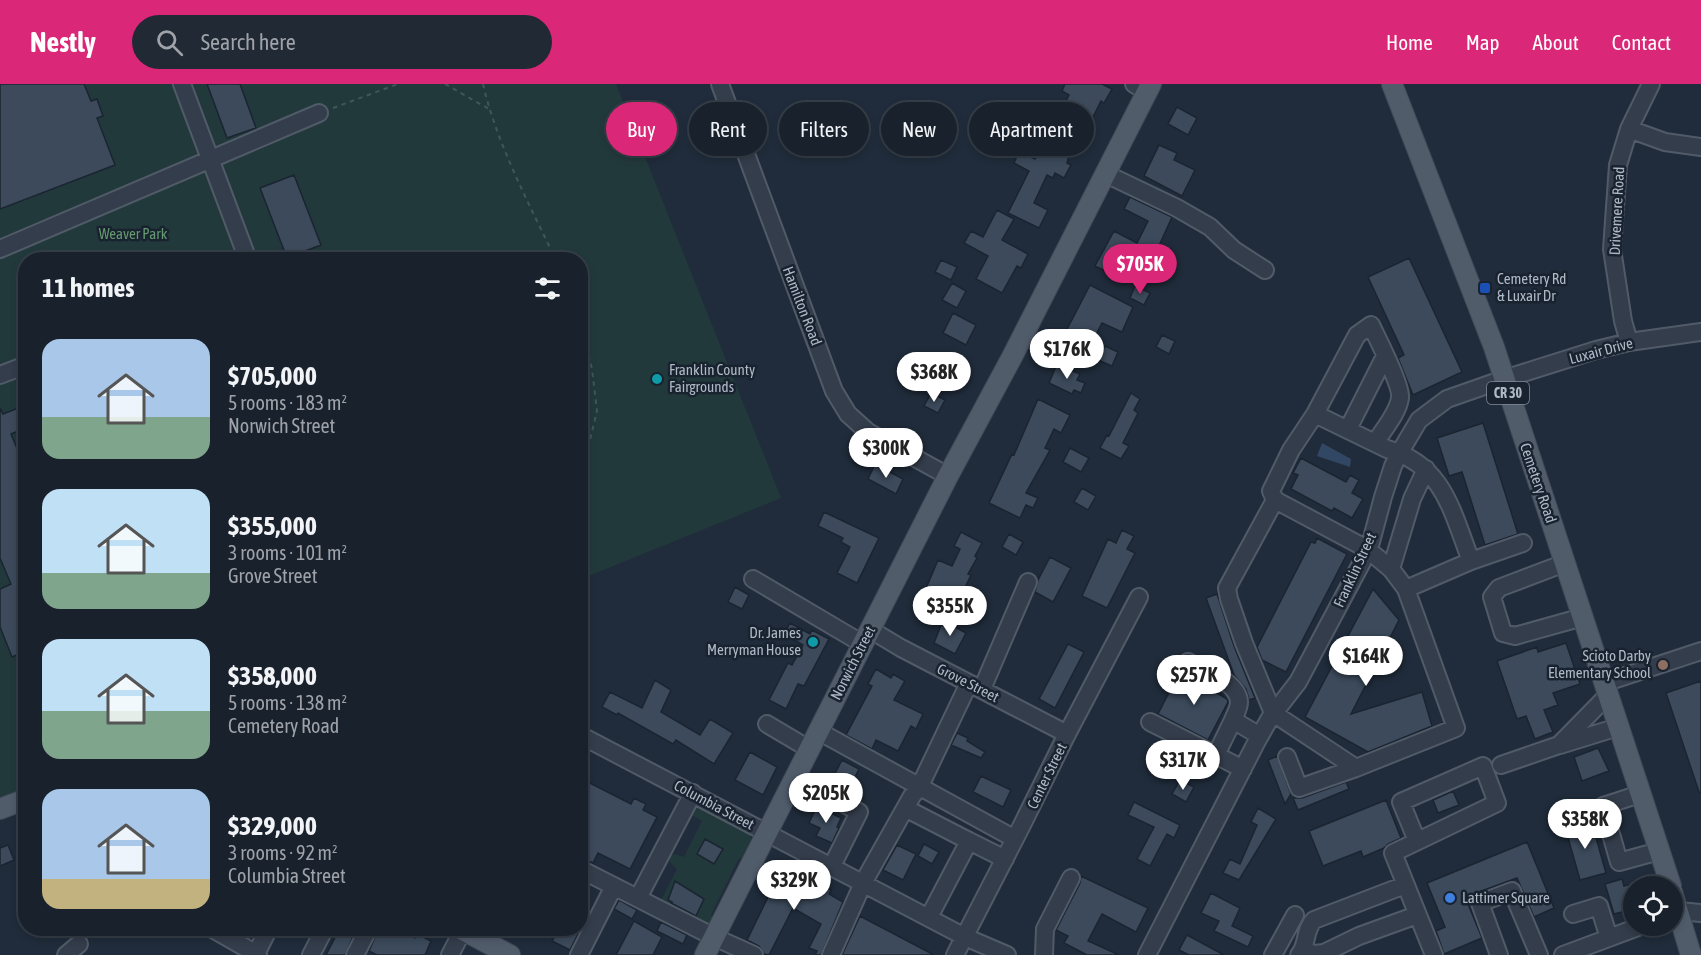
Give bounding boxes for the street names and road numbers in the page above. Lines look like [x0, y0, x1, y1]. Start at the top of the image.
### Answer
street label: Drivemere Road [1606, 166, 1627, 256]
street label: Hamilton Road [780, 264, 825, 348]
street label: Luxair Drive [1567, 334, 1635, 367]
road number: CR 30 [1487, 382, 1529, 404]
street label: Cemetery Road [1517, 441, 1560, 525]
street label: Franklin Street [1330, 530, 1379, 610]
street label: Norwich Street [827, 623, 878, 703]
street label: Grove Street [934, 660, 1002, 705]
street label: Center Street [1023, 740, 1070, 812]
street label: Columbia Street [671, 776, 757, 833]

